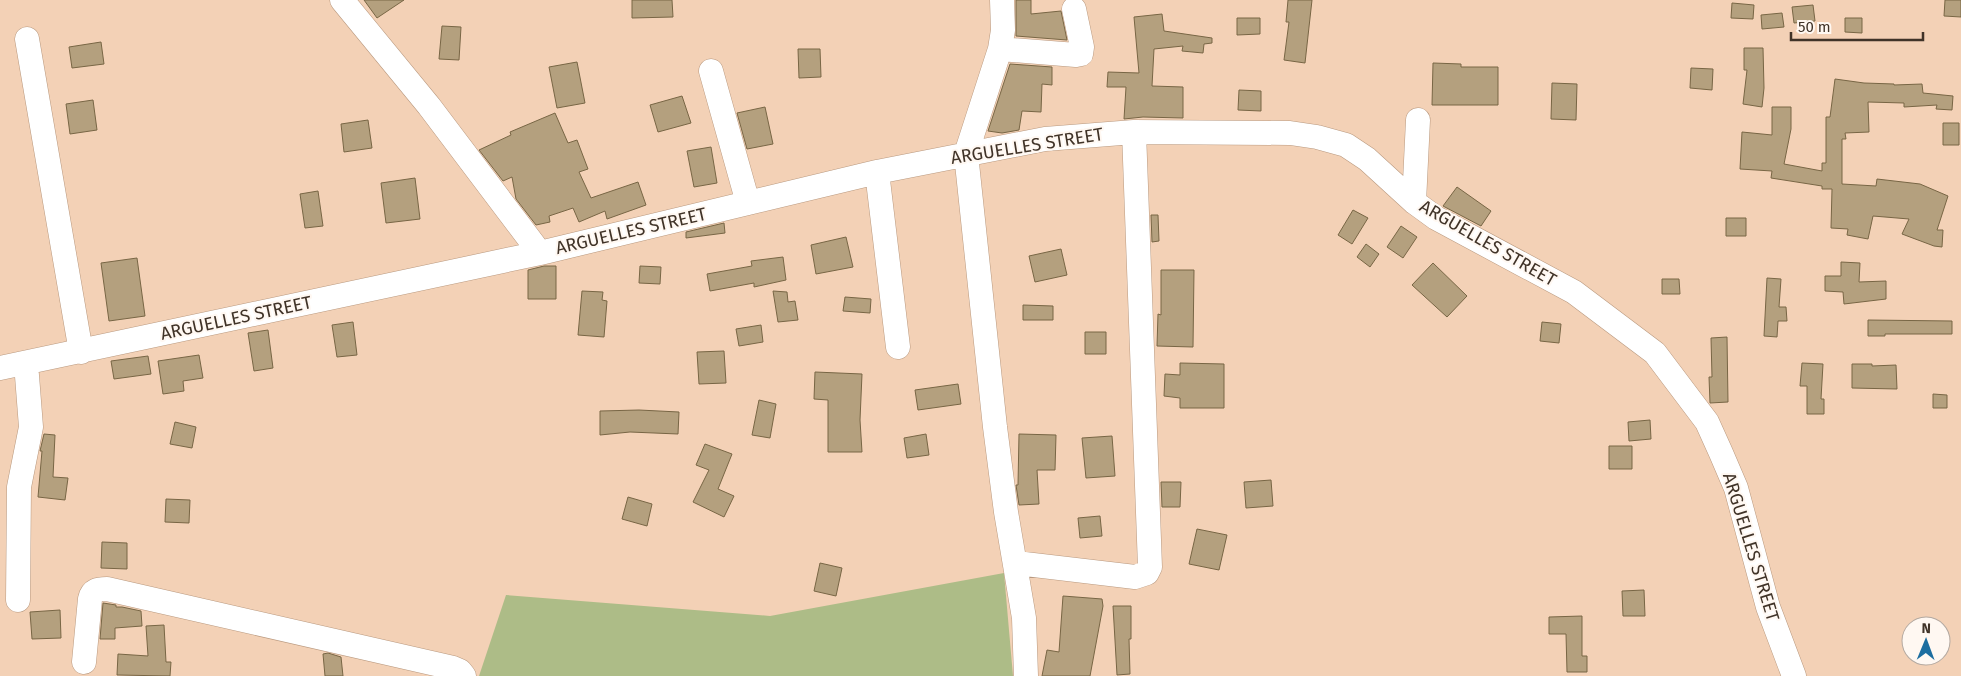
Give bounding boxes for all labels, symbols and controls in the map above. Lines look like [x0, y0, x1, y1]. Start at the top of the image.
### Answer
scale bar [1791, 10, 1924, 42]
text: 50 m [1798, 18, 1831, 36]
street label: ARGUELLES STREET [949, 123, 1105, 169]
street label: ARGUELLES STREET [1416, 195, 1561, 291]
street label: ARGUELLES STREET [553, 203, 709, 259]
street label: ARGUELLES STREET [158, 291, 314, 345]
street label: ARGUELLES STREET [1718, 470, 1784, 625]
north arrow [1901, 616, 1951, 666]
text: N [1921, 620, 1931, 637]

